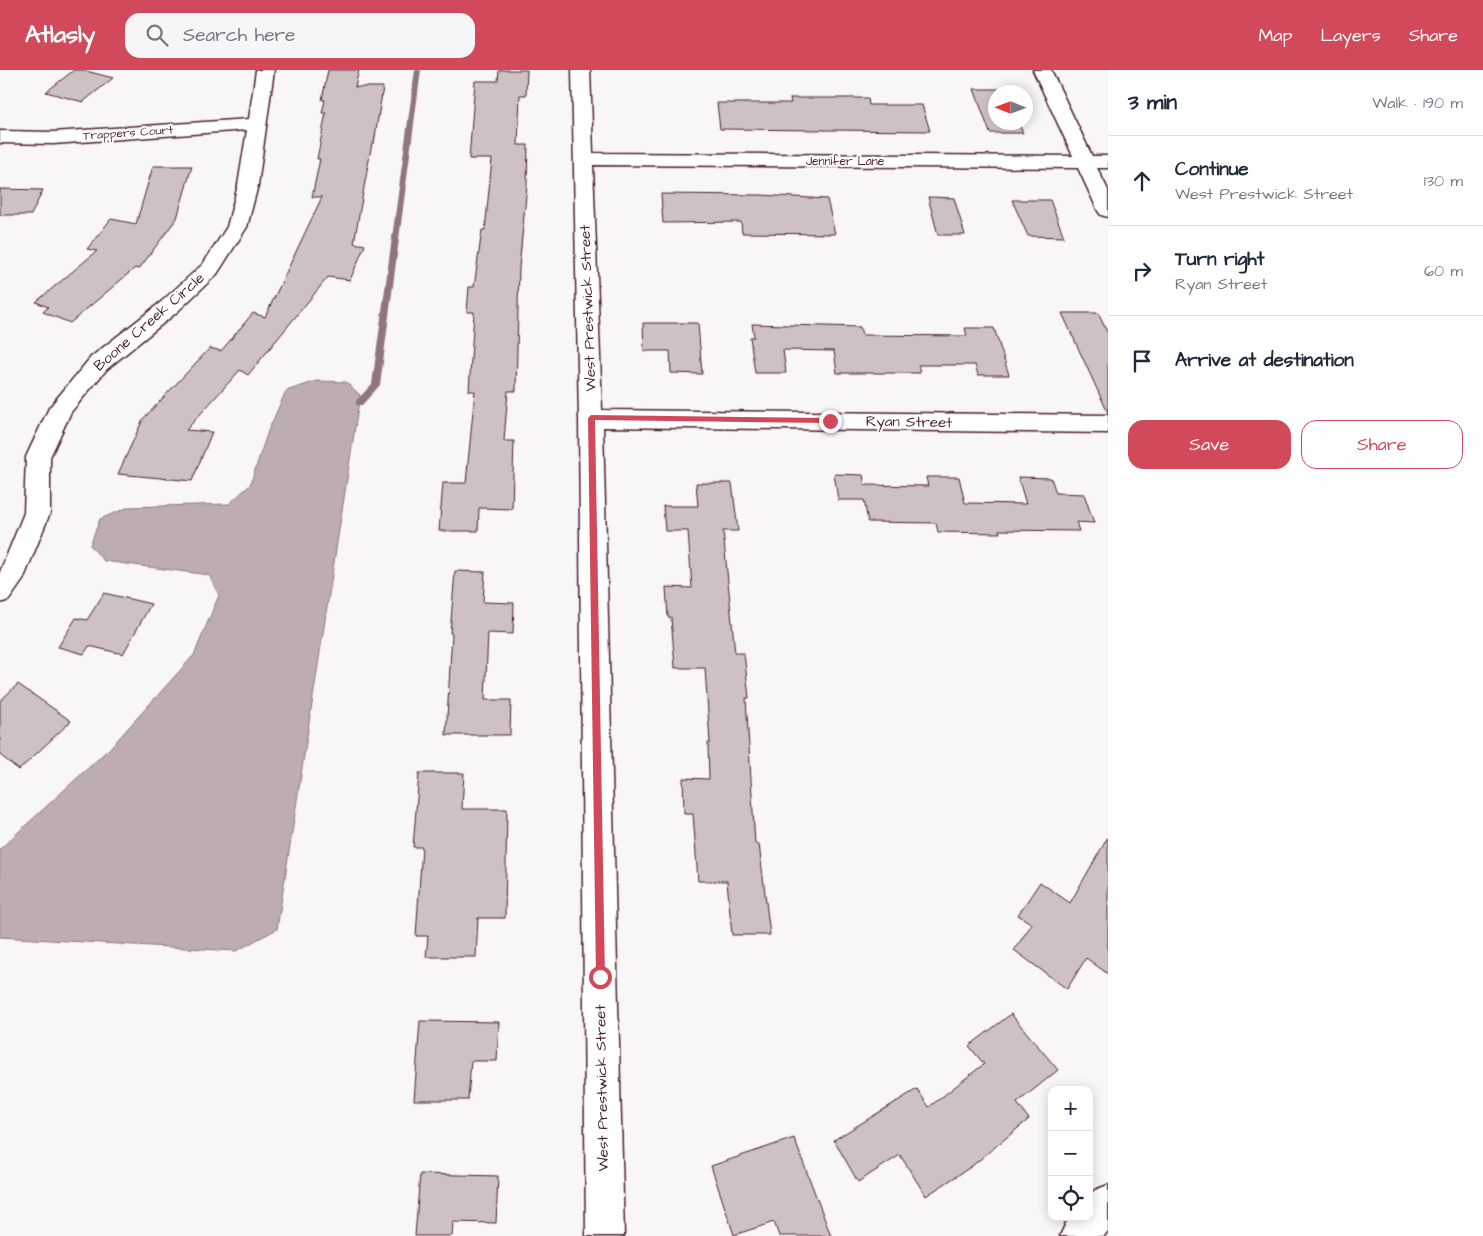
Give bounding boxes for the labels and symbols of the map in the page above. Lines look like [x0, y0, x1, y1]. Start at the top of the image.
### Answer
north arrow [988, 85, 1033, 130]
street label: Trappers Court [82, 121, 174, 145]
street label: Jennifer Lane [806, 153, 885, 170]
street label: West Prestwick Street [575, 224, 601, 392]
street label: Boone Creek Circle [89, 268, 209, 376]
route end [819, 410, 842, 433]
street label: Ryan Street [866, 411, 952, 434]
route start [589, 966, 612, 989]
street label: West Prestwick Street [590, 1004, 614, 1172]

